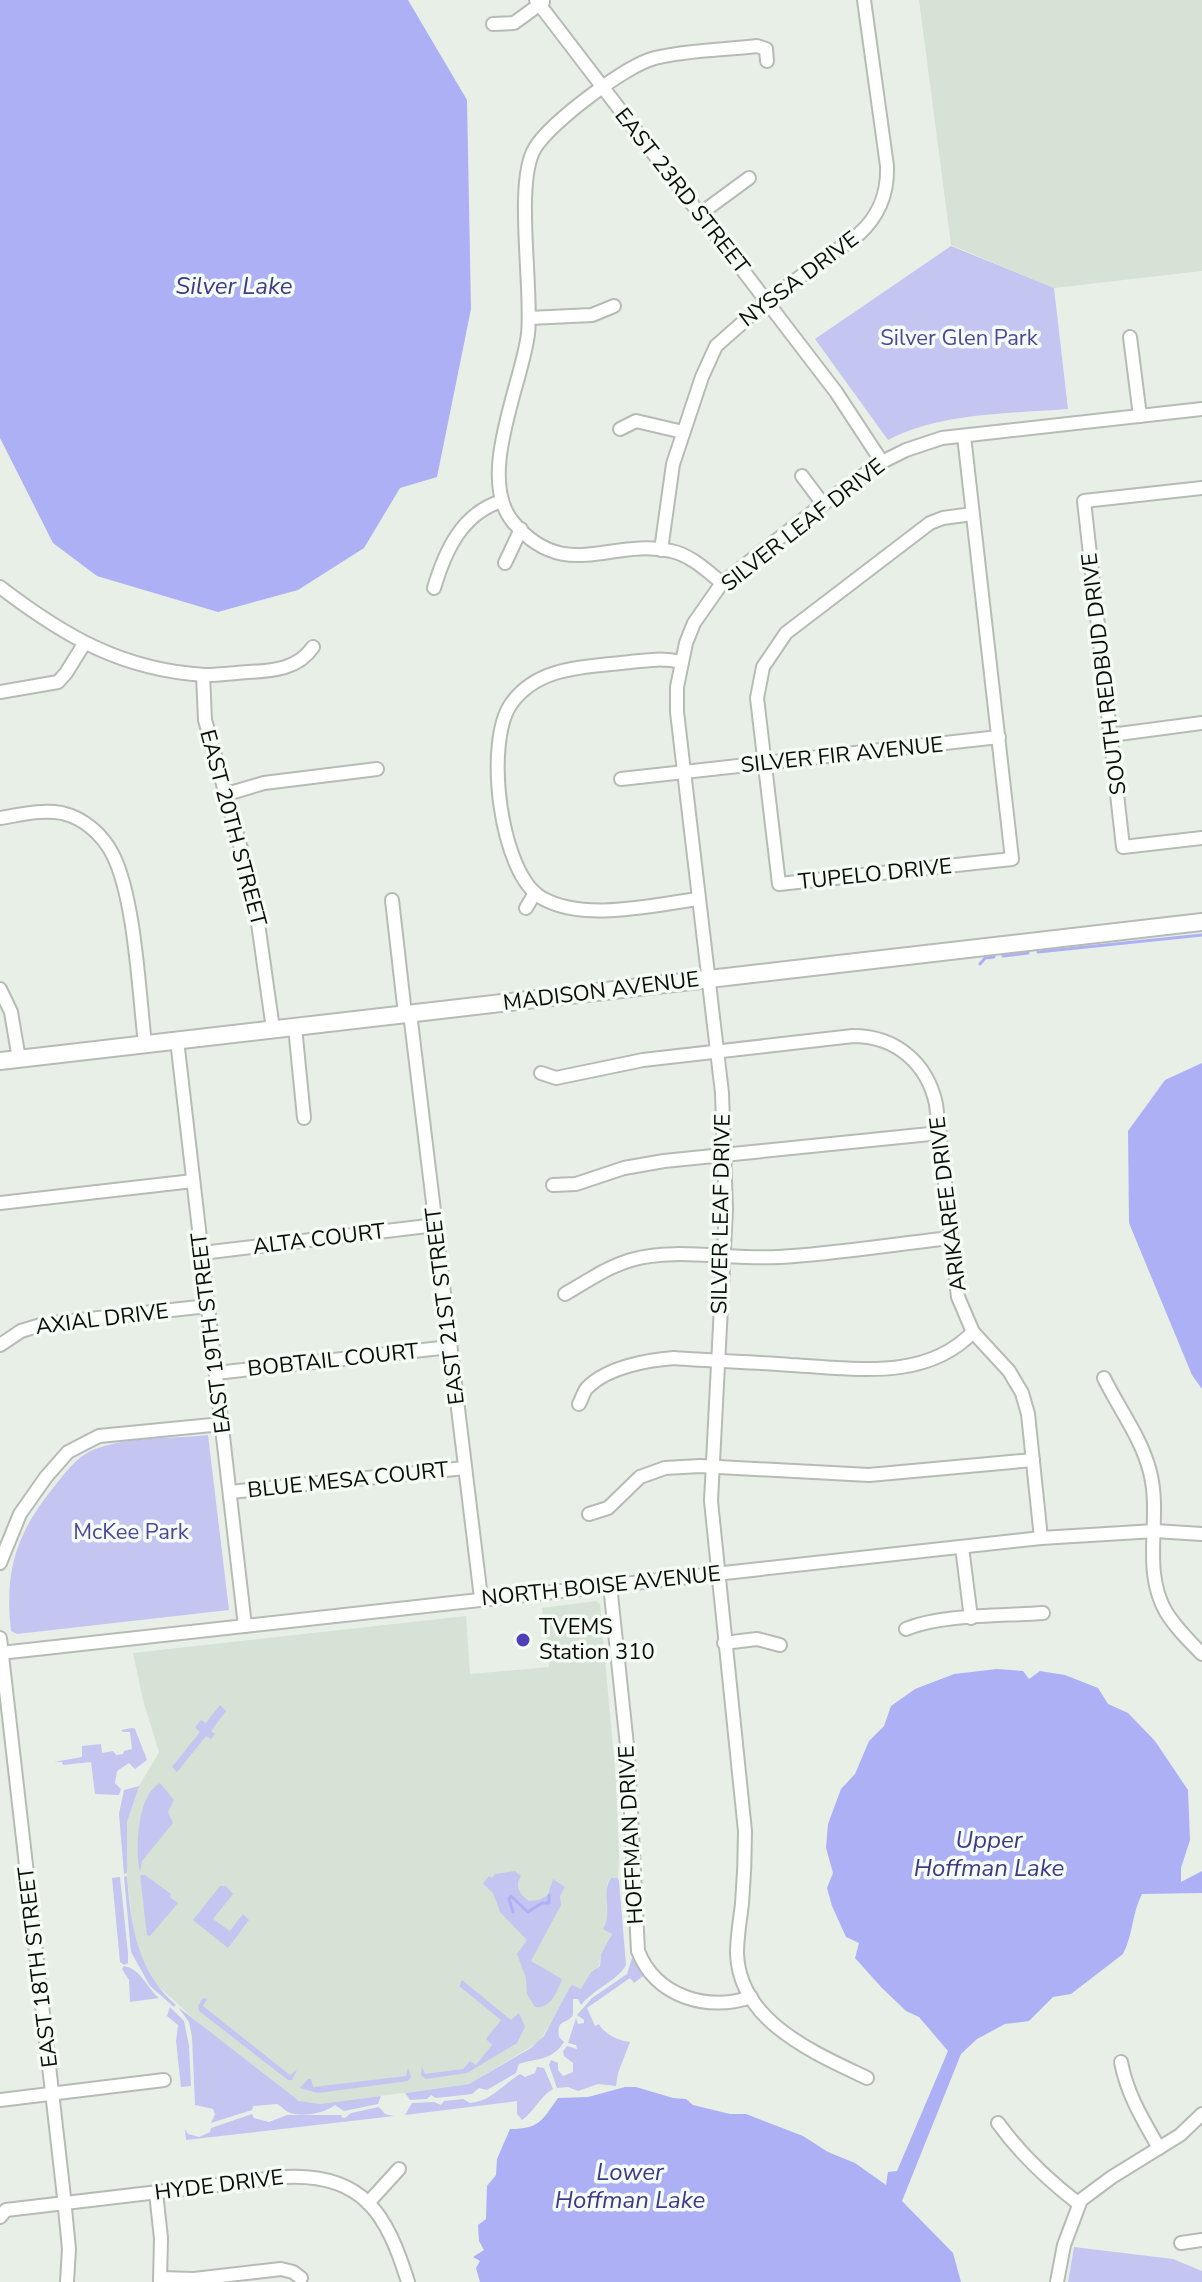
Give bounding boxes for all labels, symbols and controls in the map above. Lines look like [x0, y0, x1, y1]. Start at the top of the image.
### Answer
street label: EAST 23RD STREET [608, 102, 757, 281]
street label: NYSSA DRIVE [733, 224, 865, 334]
water label: Silver Lake [175, 270, 293, 302]
park label: Silver Glen Park [880, 323, 1039, 353]
street label: SILVER LEAF DRIVE [715, 452, 891, 598]
street label: SOUTH REDBUD DRIVE [1074, 551, 1134, 797]
street label: EAST 20TH STREET [192, 726, 274, 930]
street label: SILVER FIR AVENUE [739, 729, 945, 781]
street label: TUPELO DRIVE [797, 851, 953, 897]
street label: MADISON AVENUE [501, 964, 701, 1018]
street label: SILVER LEAF DRIVE [704, 1114, 738, 1314]
street label: ARIKAREE DRIVE [922, 1115, 974, 1293]
street label: EAST 21ST STREET [418, 1205, 472, 1406]
street label: ALTA COURT [251, 1216, 388, 1262]
street label: EAST 19TH STREET [184, 1230, 238, 1435]
street label: AXIAL DRIVE [34, 1296, 170, 1342]
street label: BOBTAIL COURT [246, 1336, 421, 1384]
street label: BLUE MESA COURT [246, 1454, 451, 1505]
park label: McKee Park [73, 1517, 190, 1547]
street label: NORTH BOISE AVENUE [480, 1559, 722, 1613]
place label: TVEMS Station 310 [539, 1612, 655, 1667]
marker: TVEMS Station 310 [514, 1631, 532, 1649]
street label: HOFFMAN DRIVE [611, 1745, 651, 1925]
water label: Upper Hoffman Lake [914, 1824, 1064, 1884]
street label: EAST 18TH STREET [11, 1864, 65, 2069]
water label: Lower Hoffman Lake [555, 2156, 705, 2216]
street label: HYDE DRIVE [153, 2162, 285, 2208]

